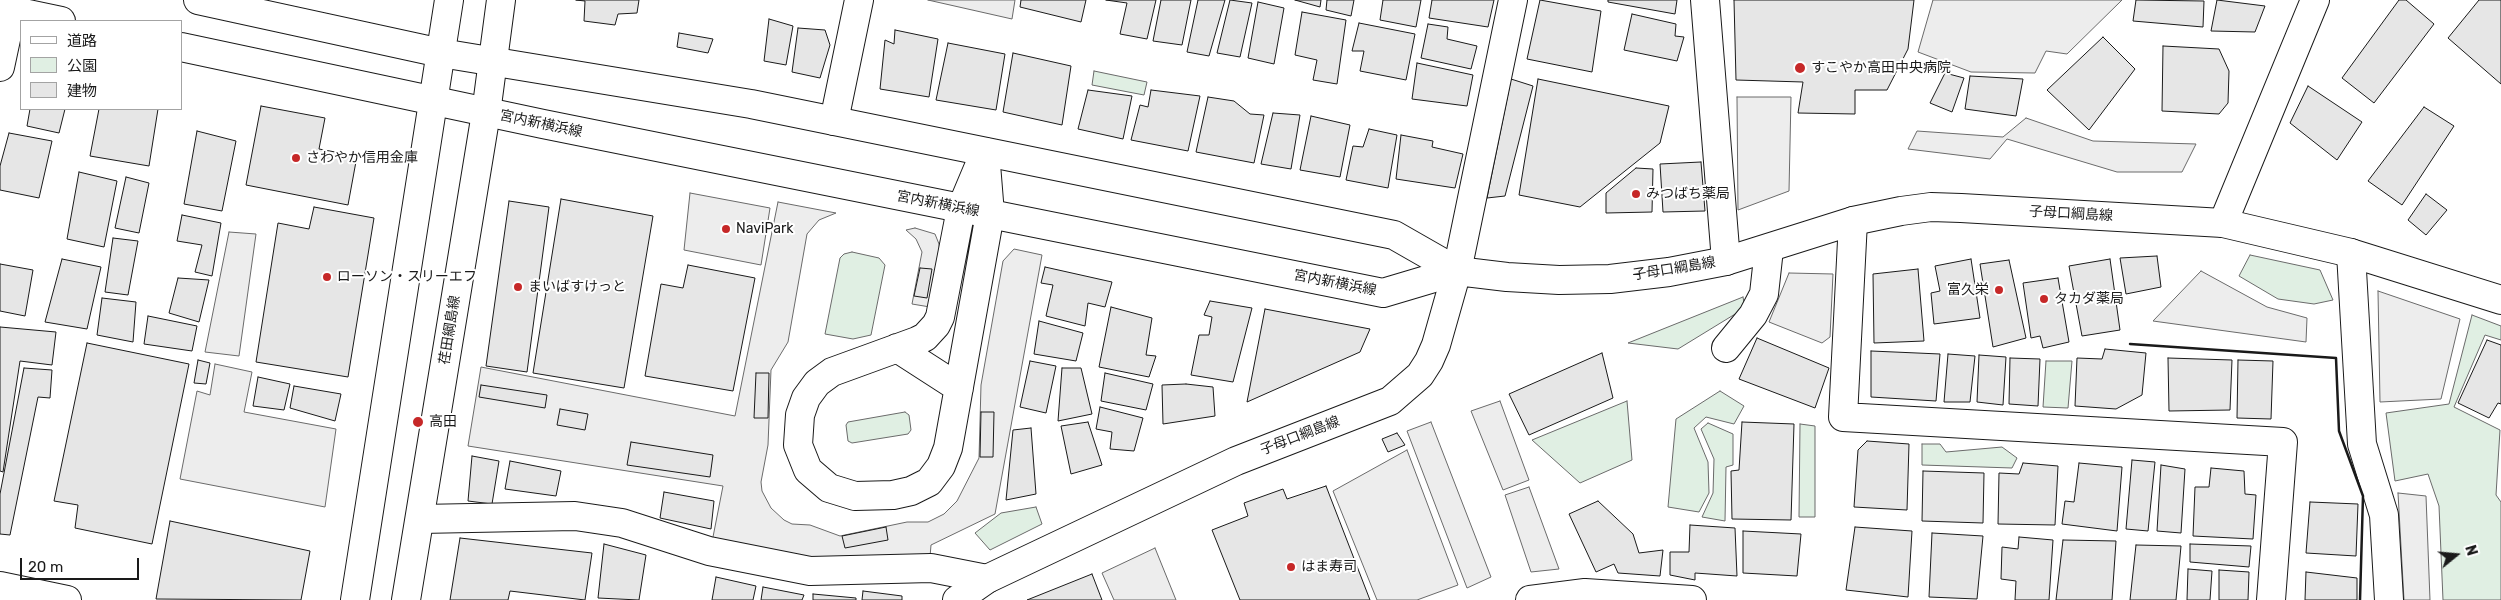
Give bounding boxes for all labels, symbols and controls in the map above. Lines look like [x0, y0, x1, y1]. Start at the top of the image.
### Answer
legend [20, 20, 182, 110]
text: 道路 [67, 32, 97, 50]
text: 公園 [67, 57, 97, 75]
place label: すこやか高田中央病院 [1811, 60, 1951, 76]
marker: すこやか高田中央病院 [1793, 61, 1807, 75]
text: 建物 [67, 82, 97, 100]
street label: 宮内新横浜線 [498, 107, 584, 141]
place label: さわやか信用金庫 [306, 150, 418, 166]
marker: さわやか信用金庫 [290, 152, 302, 164]
place label: みつばち薬局 [1646, 186, 1730, 202]
street label: 宮内新横浜線 [895, 188, 981, 220]
marker: みつばち薬局 [1630, 188, 1642, 200]
street label: 子母口綱島線 [2029, 203, 2113, 225]
place label: NaviPark [736, 221, 794, 237]
marker: NaviPark [720, 223, 732, 235]
street label: 子母口綱島線 [1631, 254, 1717, 284]
street label: 宮内新横浜線 [1292, 267, 1378, 299]
place label: ローソン・スリーエフ [337, 269, 477, 285]
marker: ローソン・スリーエフ [321, 271, 333, 283]
place label: まいばすけっと [528, 279, 626, 295]
marker: まいばすけっと [512, 281, 524, 293]
place label: 富久栄 [1947, 282, 1989, 298]
marker: 富久栄 [1993, 284, 2005, 296]
place label: タカダ薬局 [2054, 291, 2124, 307]
marker: タカダ薬局 [2038, 293, 2050, 305]
street label: 荏田綱島線 [436, 294, 464, 366]
street label: 子母口綱島線 [1258, 413, 1342, 459]
place label: 高田 [429, 414, 457, 430]
marker: 高田 [411, 415, 425, 429]
north arrow [2431, 530, 2481, 580]
text: N [2461, 543, 2480, 558]
scale bar [22, 548, 141, 580]
text: 20 m [28, 558, 63, 576]
place label: はま寿司 [1301, 559, 1357, 575]
marker: はま寿司 [1285, 561, 1297, 573]

